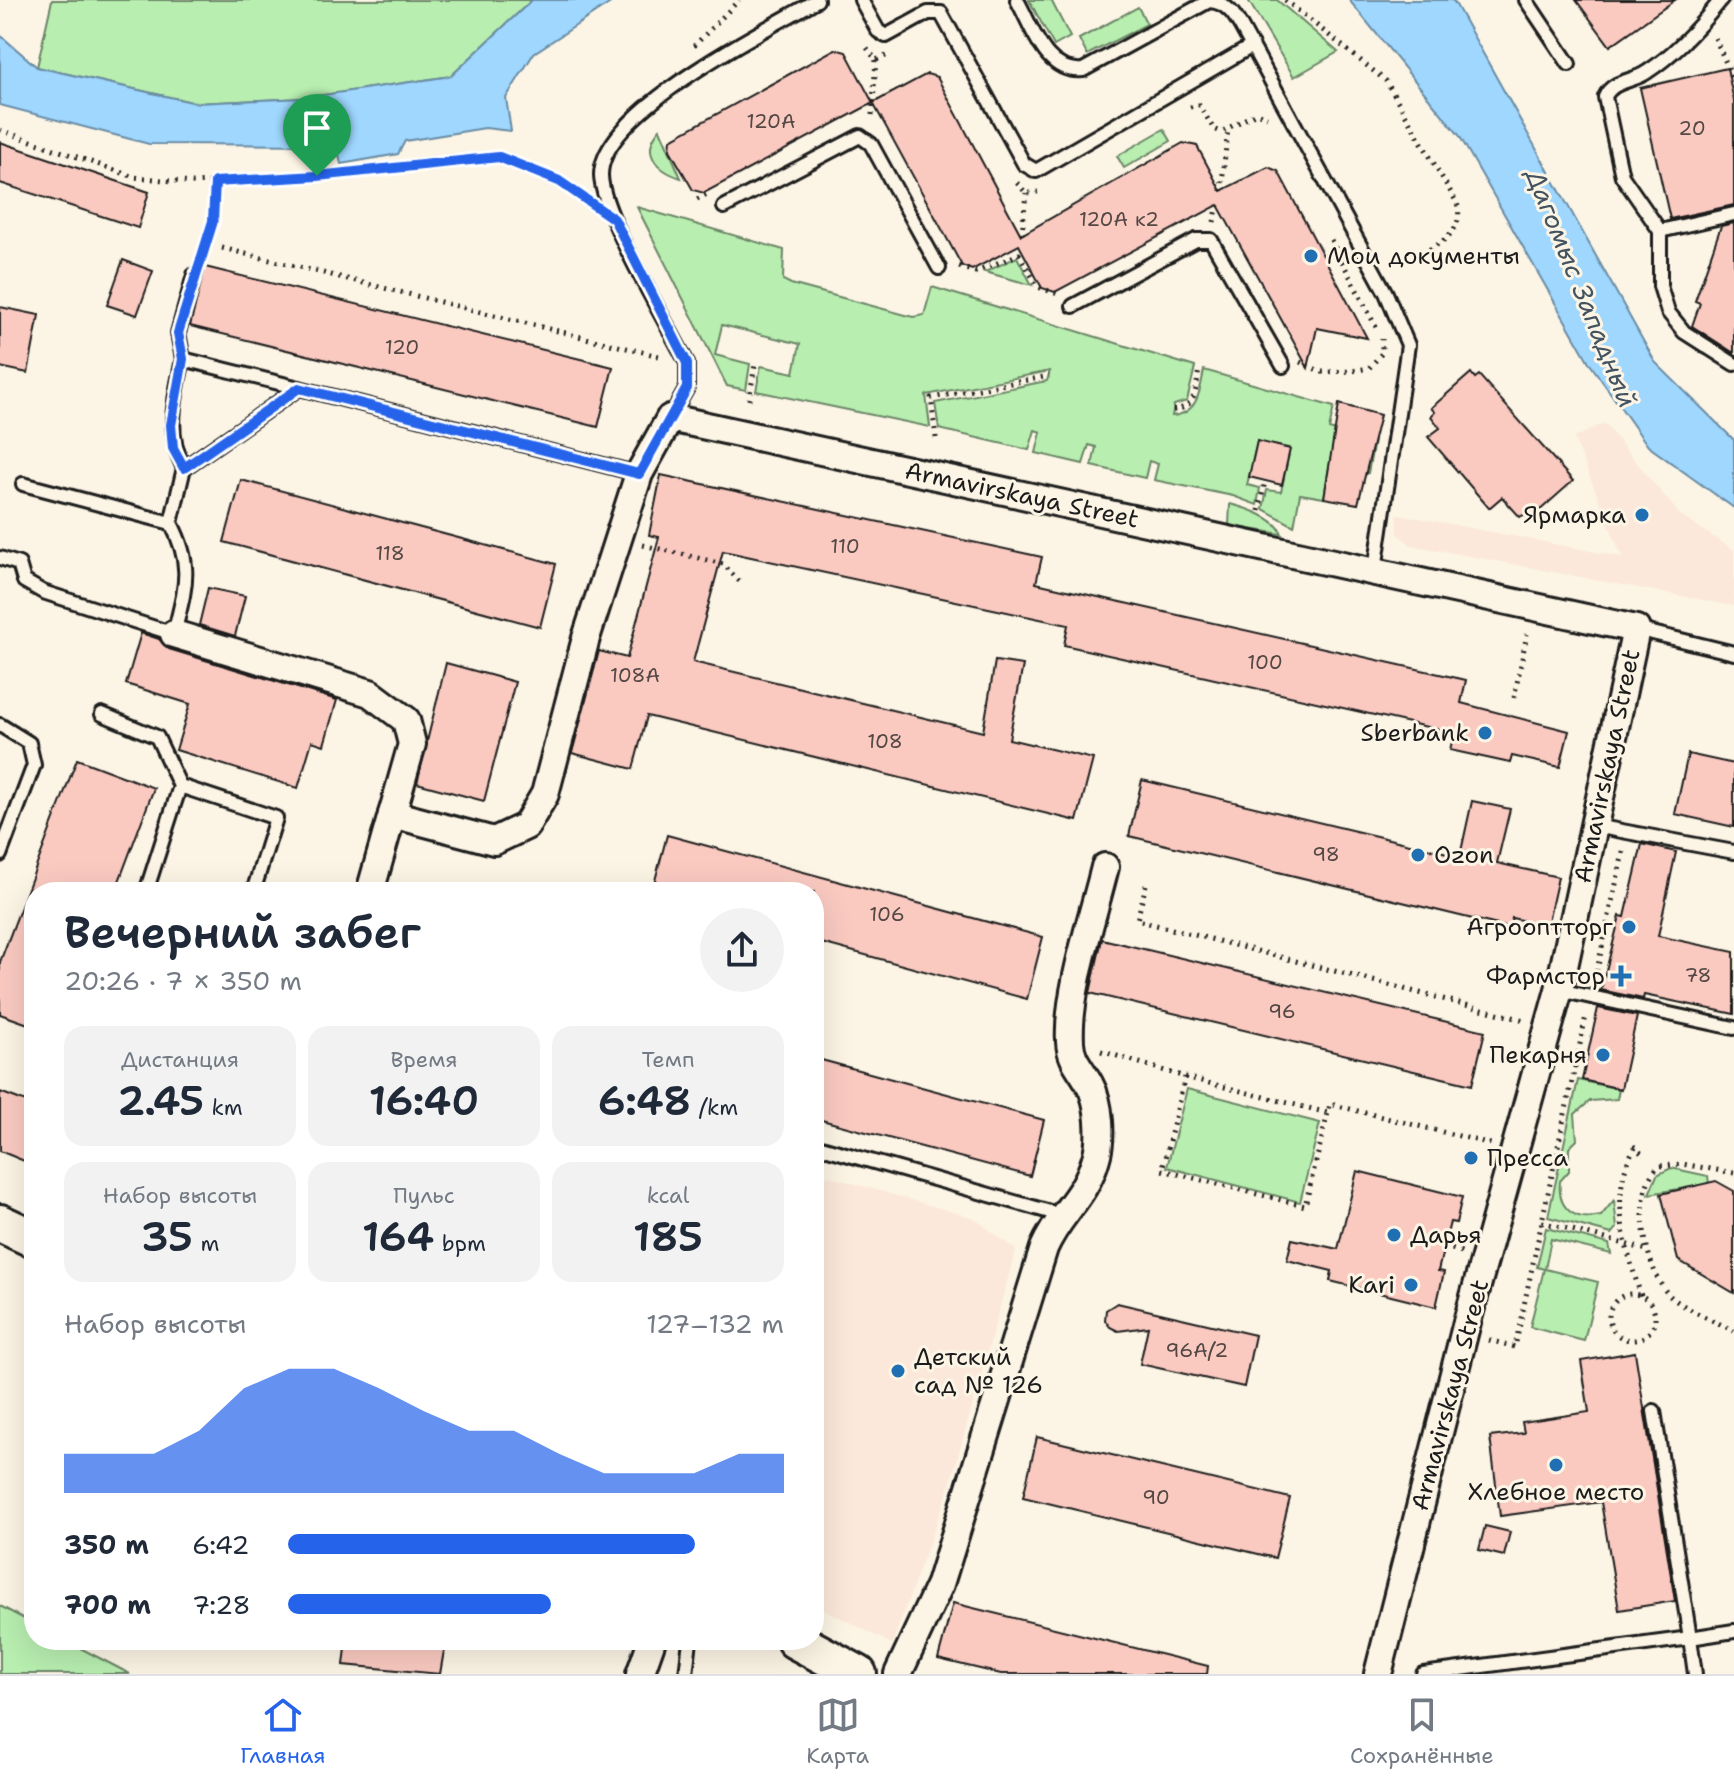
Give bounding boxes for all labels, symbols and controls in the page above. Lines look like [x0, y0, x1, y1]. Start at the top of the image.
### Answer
pin [283, 94, 351, 176]
icon: arrive [295, 106, 339, 150]
house number: 120А [746, 108, 796, 134]
house number: 20 [1678, 115, 1706, 141]
water label: Дагомыс Западный [1517, 162, 1646, 412]
house number: 120А к2 [1079, 206, 1159, 232]
place label: Мои документы [1327, 240, 1520, 272]
marker: Мои документы [1302, 247, 1320, 265]
house number: 120 [385, 334, 419, 360]
street label: Armavirskaya Street [902, 455, 1142, 535]
place label: Ярмарка [1523, 499, 1626, 531]
marker: Ярмарка [1633, 506, 1651, 524]
house number: 110 [830, 533, 860, 559]
house number: 118 [375, 540, 405, 566]
street label: Armavirskaya Street [1567, 646, 1647, 886]
house number: 100 [1247, 649, 1283, 675]
house number: 108А [610, 662, 660, 688]
place label: Sberbank [1360, 717, 1469, 749]
marker: Sberbank [1476, 724, 1494, 742]
house number: 108 [867, 728, 903, 754]
place label: Ozon [1434, 839, 1494, 871]
house number: 98 [1312, 841, 1340, 867]
marker: Ozon [1409, 846, 1427, 864]
house number: 106 [869, 901, 905, 927]
text: Вечерний забег [64, 903, 421, 962]
button: share [700, 908, 784, 992]
place label: Агрооптторг [1466, 911, 1613, 943]
marker: Агрооптторг [1620, 918, 1638, 936]
place label: Фармстор [1486, 960, 1605, 992]
house number: 78 [1684, 962, 1712, 988]
text: 20:26 · 7 × 350 m [64, 963, 302, 998]
marker: Фармстор [1612, 967, 1630, 985]
house number: 96 [1268, 998, 1296, 1024]
place label: Пекарня [1490, 1039, 1587, 1071]
text: Дистанция [121, 1045, 239, 1074]
text: Время [390, 1045, 458, 1074]
text: Темп [641, 1045, 695, 1074]
marker: Пекарня [1594, 1046, 1612, 1064]
text: 2.45 [117, 1074, 204, 1128]
text: 16:40 [369, 1074, 479, 1128]
text: 6:48 [598, 1074, 691, 1128]
text: km [204, 1093, 243, 1122]
text: /km [691, 1093, 738, 1122]
place label: Пресса [1487, 1142, 1568, 1174]
marker: Пресса [1462, 1149, 1480, 1167]
text: Набор высоты [103, 1181, 257, 1210]
text: Пульс [393, 1181, 455, 1210]
text: kcal [647, 1181, 689, 1210]
text: 35 [141, 1210, 193, 1264]
text: 164 [362, 1210, 434, 1264]
text: 185 [633, 1210, 703, 1264]
place label: Дарья [1410, 1219, 1482, 1251]
marker: Дарья [1385, 1226, 1403, 1244]
text: m [193, 1229, 219, 1258]
text: bpm [434, 1229, 486, 1258]
place label: Kari [1348, 1269, 1395, 1301]
marker: Kari [1402, 1276, 1420, 1294]
street label: Armavirskaya Street [1404, 1276, 1496, 1514]
text: Набор высоты [64, 1306, 246, 1341]
text: 127–132 m [646, 1306, 784, 1341]
house number: 96А/2 [1166, 1337, 1228, 1363]
place label: Детский сад № 126 [914, 1341, 1043, 1401]
marker: Детский сад № 126 [889, 1362, 907, 1380]
marker: Хлебное место [1547, 1456, 1565, 1474]
place label: Хлебное место [1468, 1476, 1644, 1508]
house number: 90 [1142, 1484, 1170, 1510]
text: 350 m [64, 1527, 149, 1562]
text: 6:42 [192, 1527, 249, 1562]
text: 700 m [64, 1587, 151, 1622]
text: 7:28 [192, 1587, 251, 1622]
tab: Главная [240, 1693, 326, 1770]
tab: Карта [806, 1693, 869, 1770]
tab: Сохранённые [1350, 1693, 1494, 1770]

